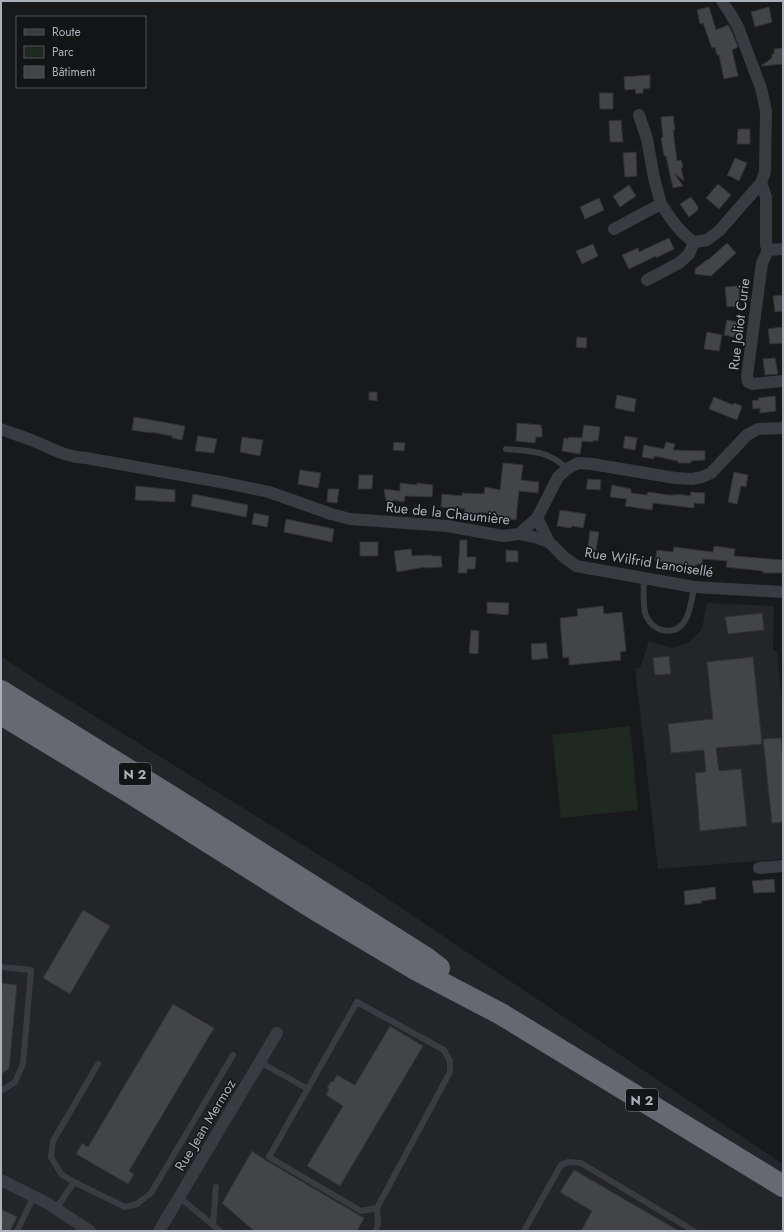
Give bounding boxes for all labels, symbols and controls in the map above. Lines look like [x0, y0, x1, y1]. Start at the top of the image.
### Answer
legend [16, 16, 146, 88]
text: Route [52, 23, 81, 41]
text: Parc [52, 43, 74, 61]
text: Bâtiment [52, 63, 95, 81]
street label: Rue Joliot Curie [723, 277, 755, 371]
street label: Rue de la Chaumière [385, 497, 511, 529]
street label: Rue Wilfrid Lanoisellé [583, 542, 715, 582]
road number: N 2 [119, 763, 151, 785]
street label: Rue Jean Mermoz [170, 1075, 241, 1175]
road number: N 2 [626, 1089, 658, 1111]

